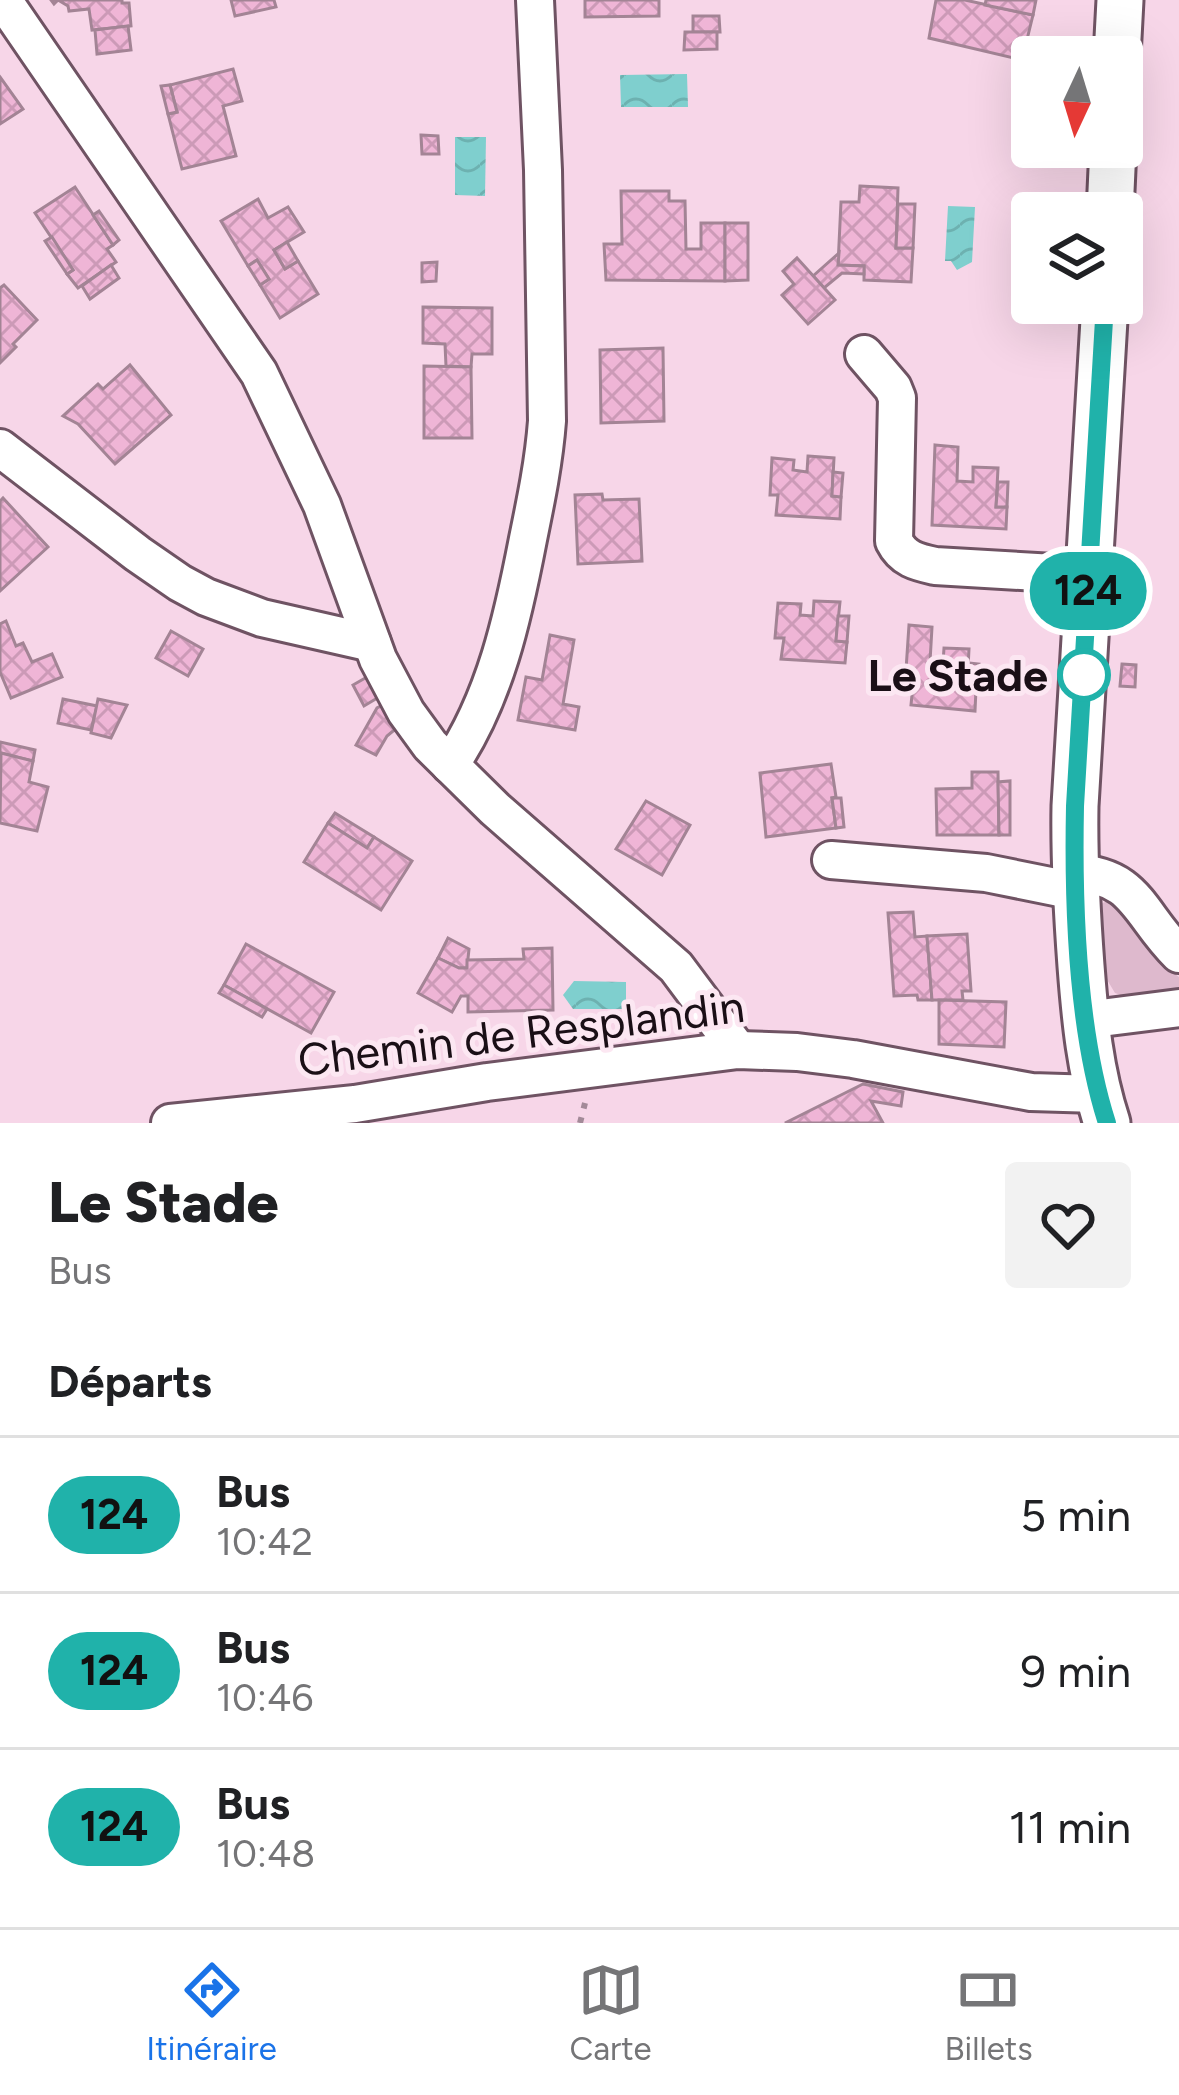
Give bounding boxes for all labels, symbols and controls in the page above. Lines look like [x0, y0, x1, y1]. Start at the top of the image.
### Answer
north arrow [1011, 36, 1143, 168]
map controls [1011, 36, 1143, 324]
button: layers [1011, 192, 1143, 324]
line badge: 124 [1019, 552, 1157, 630]
text: 124 [1054, 565, 1122, 616]
place label: Le Stade [868, 648, 1048, 702]
marker: Le Stade [1059, 650, 1109, 700]
street label: Chemin de Resplandin [295, 979, 747, 1087]
button: heart [1005, 1162, 1131, 1288]
text: Le Stade [48, 1168, 279, 1236]
text: Bus [48, 1247, 112, 1294]
text: Départs [48, 1354, 212, 1408]
text: Bus [216, 1464, 290, 1518]
text: 5 min [1020, 1488, 1131, 1542]
text: 124 [80, 1489, 148, 1540]
text: 10:42 [216, 1518, 313, 1565]
text: Bus [216, 1620, 290, 1674]
text: 9 min [1021, 1644, 1131, 1698]
text: 124 [80, 1645, 148, 1696]
text: 10:46 [216, 1674, 313, 1721]
text: Bus [216, 1776, 290, 1830]
text: 11 min [1009, 1800, 1131, 1854]
text: 124 [80, 1801, 148, 1852]
text: 10:48 [216, 1830, 315, 1877]
tab: Itinéraire [146, 1957, 277, 2068]
tab: Carte [569, 1957, 652, 2068]
tab: Billets [944, 1957, 1033, 2068]

